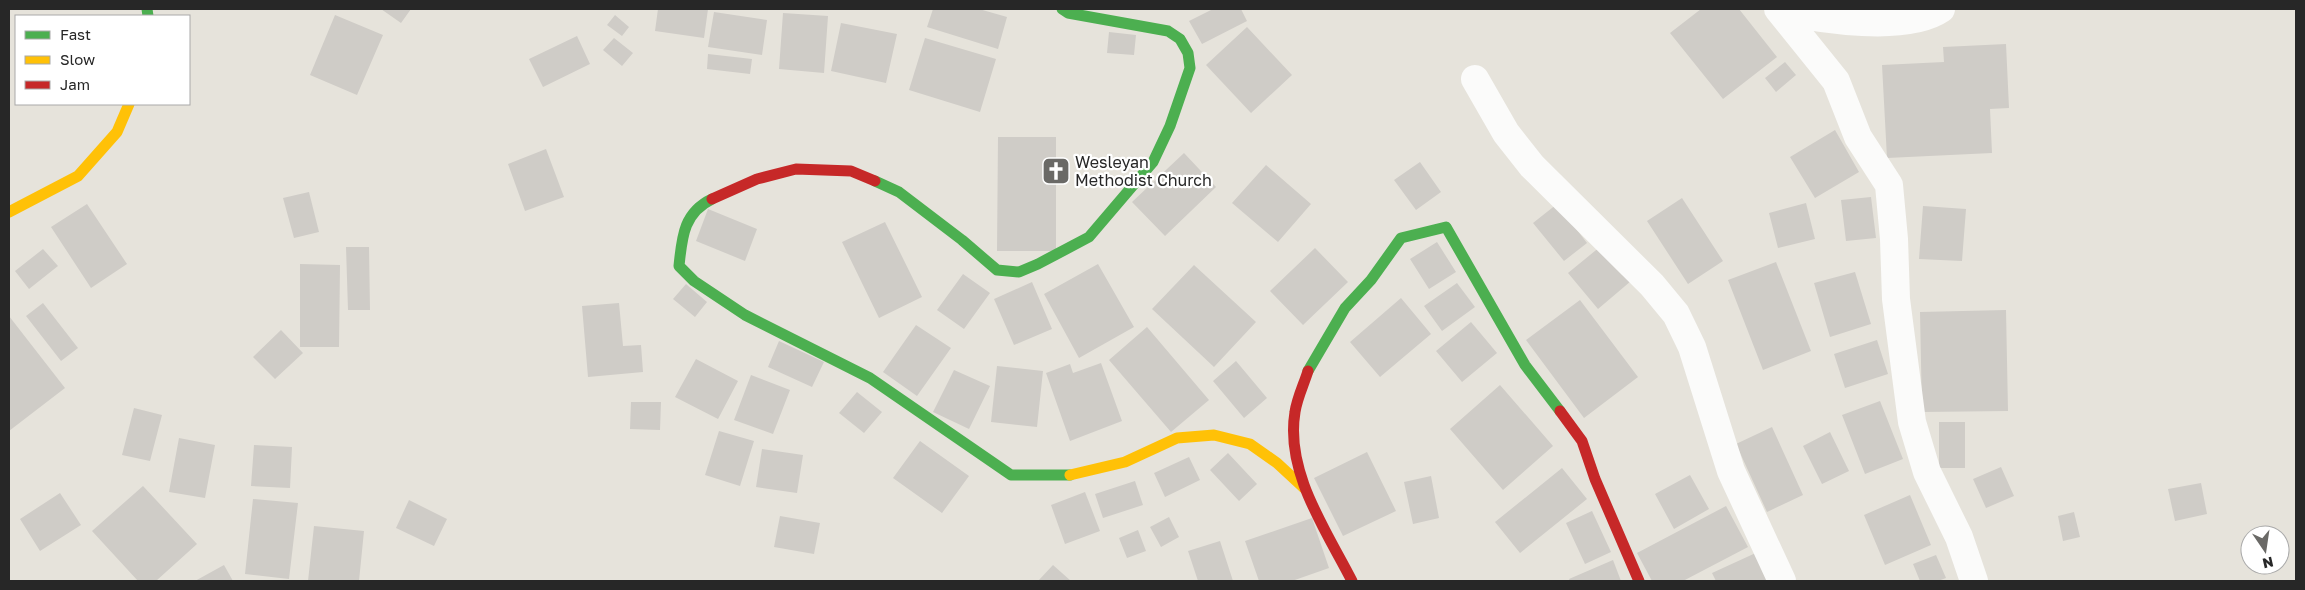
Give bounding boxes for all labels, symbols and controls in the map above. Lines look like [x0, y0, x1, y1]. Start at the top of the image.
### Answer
legend [15, 15, 190, 105]
text: Fast [60, 25, 91, 43]
text: Slow [60, 50, 95, 68]
text: Jam [60, 75, 90, 93]
place label: Wesleyan Methodist Church [1075, 152, 1212, 190]
church icon: Wesleyan Methodist Church [1041, 156, 1071, 186]
north arrow [2240, 525, 2290, 575]
text: N [2261, 554, 2275, 573]

